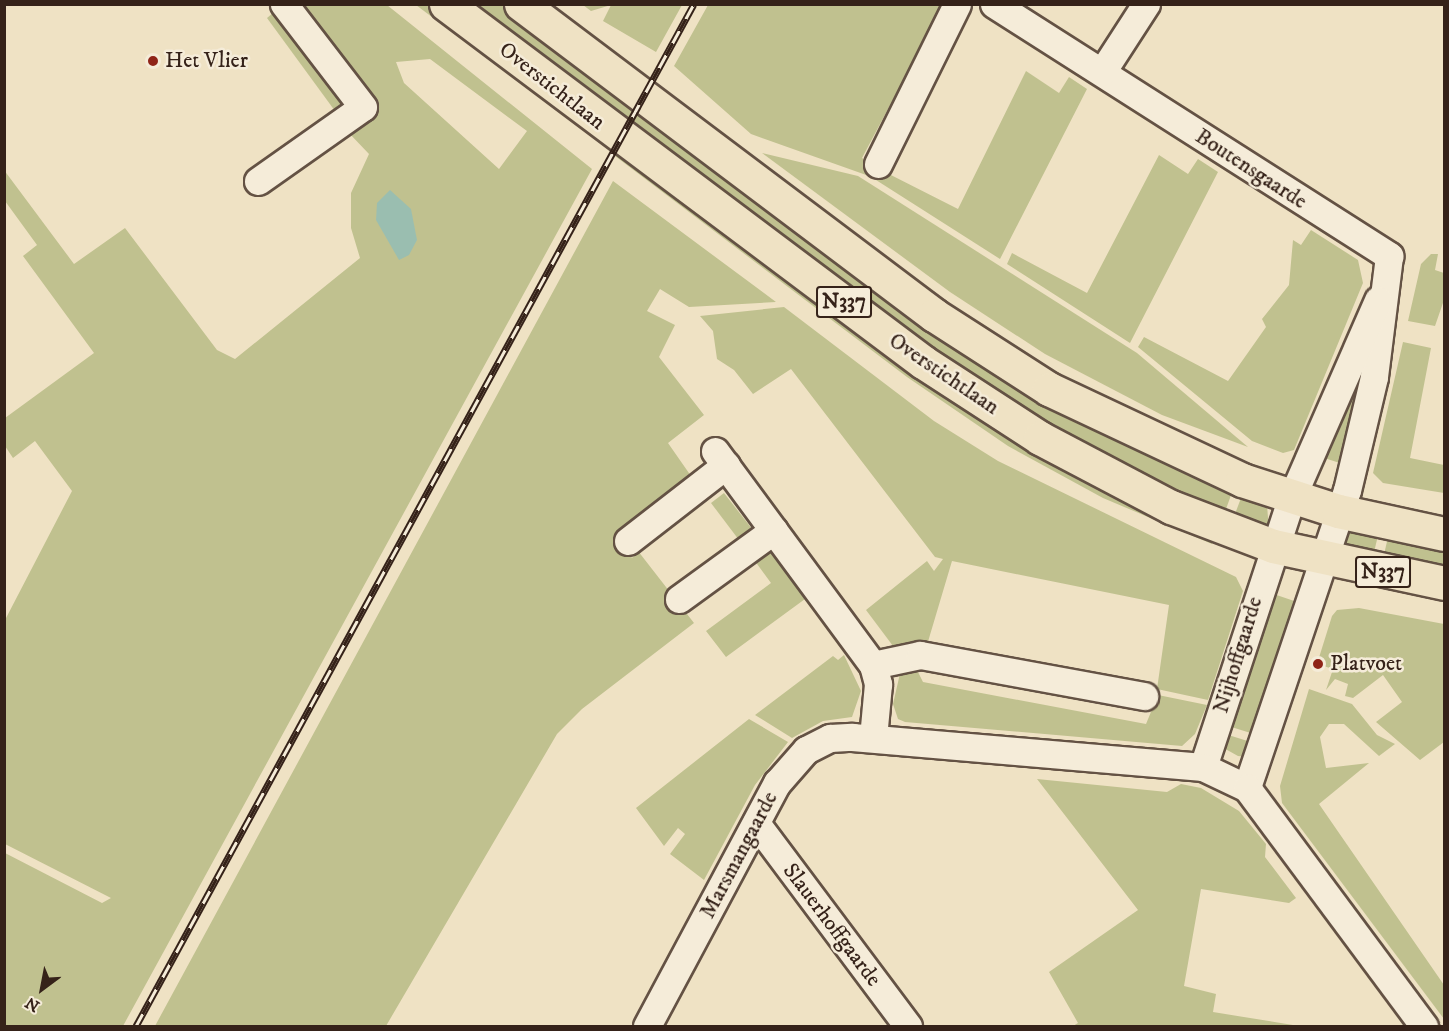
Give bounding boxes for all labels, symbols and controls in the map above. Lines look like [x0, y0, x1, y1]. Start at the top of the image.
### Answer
street label: Overstichtlaan [494, 36, 610, 136]
place label: Het Vlier [165, 48, 248, 74]
marker: Het Vlier [146, 54, 160, 68]
street label: Boutensgaarde [1190, 123, 1312, 215]
road number: N337 [816, 284, 872, 320]
street label: Overstichtlaan [884, 327, 1004, 421]
road number: N337 [1354, 554, 1412, 590]
street label: Nijhoffgaarde [1208, 594, 1268, 716]
place label: Platvoet [1330, 651, 1402, 677]
marker: Platvoet [1311, 657, 1325, 671]
street label: Marsmangaarde [694, 787, 784, 923]
street label: Slauerhoffgaarde [777, 858, 887, 992]
north arrow [12, 959, 72, 1019]
text: N [22, 992, 43, 1016]

